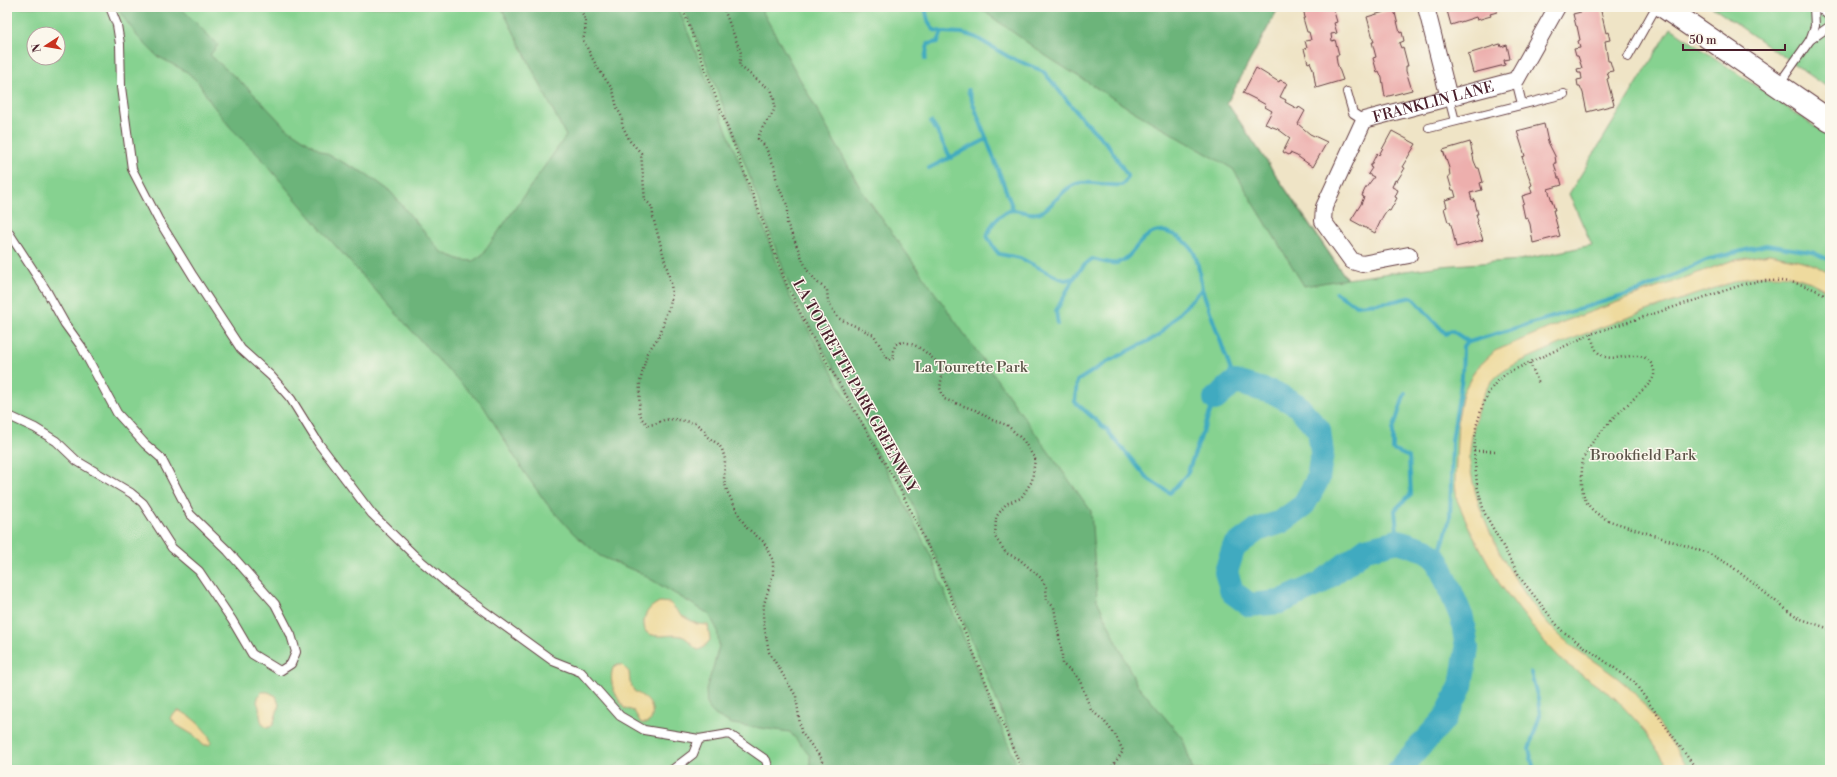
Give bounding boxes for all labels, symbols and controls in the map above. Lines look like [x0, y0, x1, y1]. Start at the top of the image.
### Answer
north arrow [26, 26, 66, 66]
scale bar [1683, 26, 1785, 52]
text: 50 m [1689, 33, 1717, 48]
text: N [29, 42, 45, 54]
street label: FRANKLIN LANE [1370, 77, 1496, 127]
street label: LA TOURETTE PARK GREENWAY [788, 276, 922, 497]
park label: La Tourette Park [914, 358, 1029, 377]
park label: Brookfield Park [1589, 446, 1697, 465]

